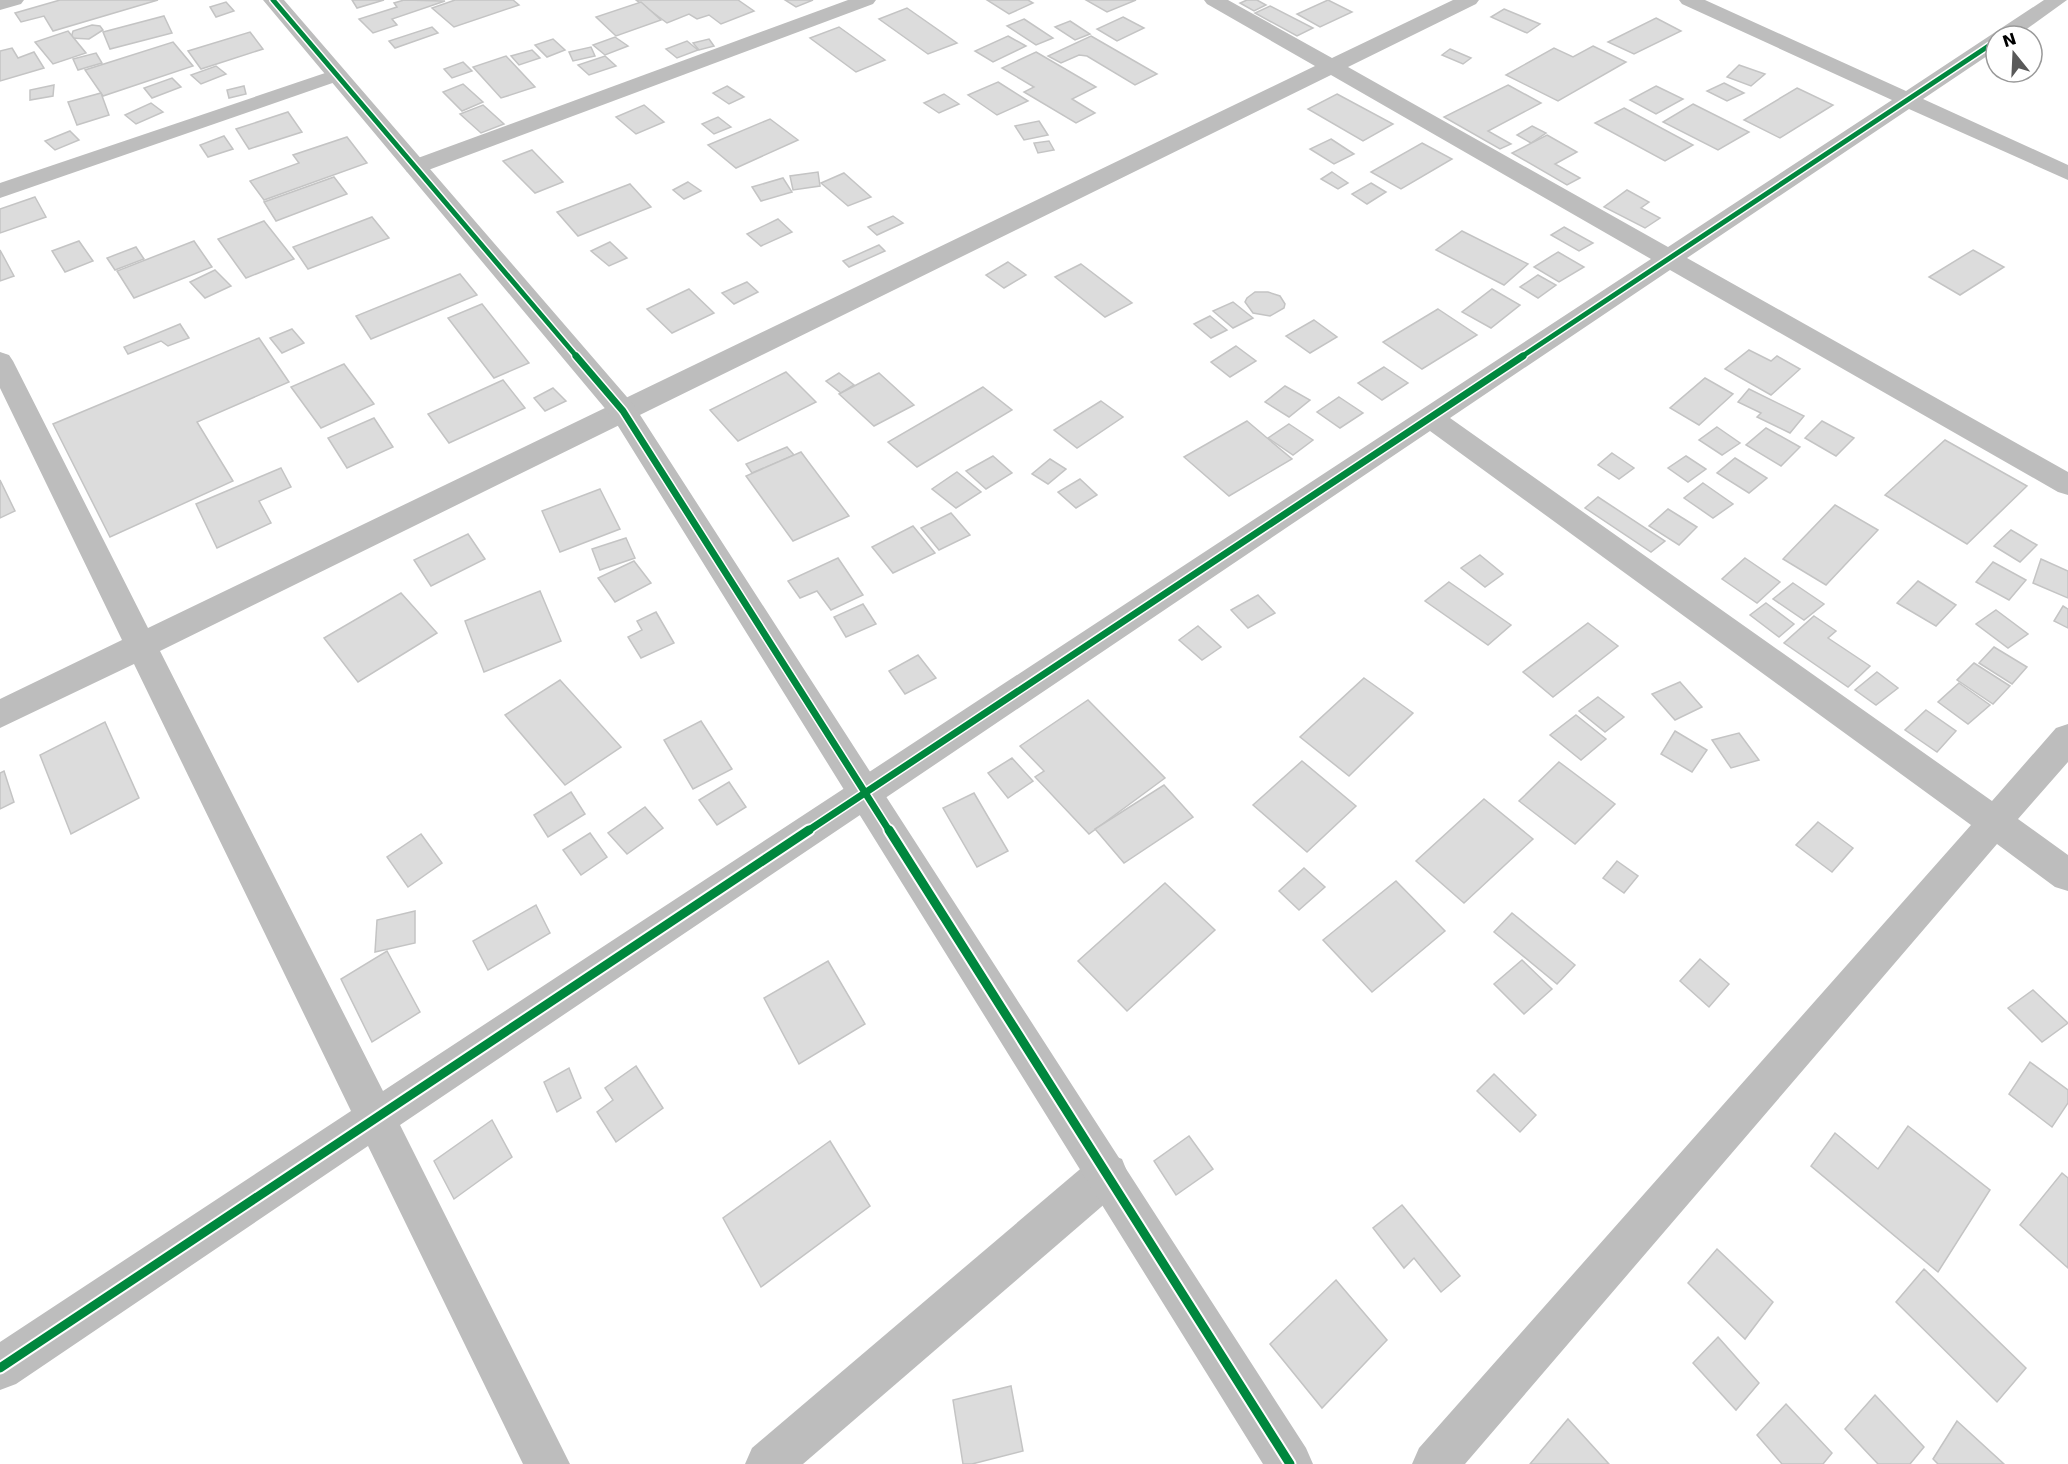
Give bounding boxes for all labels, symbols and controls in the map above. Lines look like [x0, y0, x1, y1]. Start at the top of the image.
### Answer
north arrow [1984, 24, 2044, 84]
text: N [2000, 29, 2019, 51]

